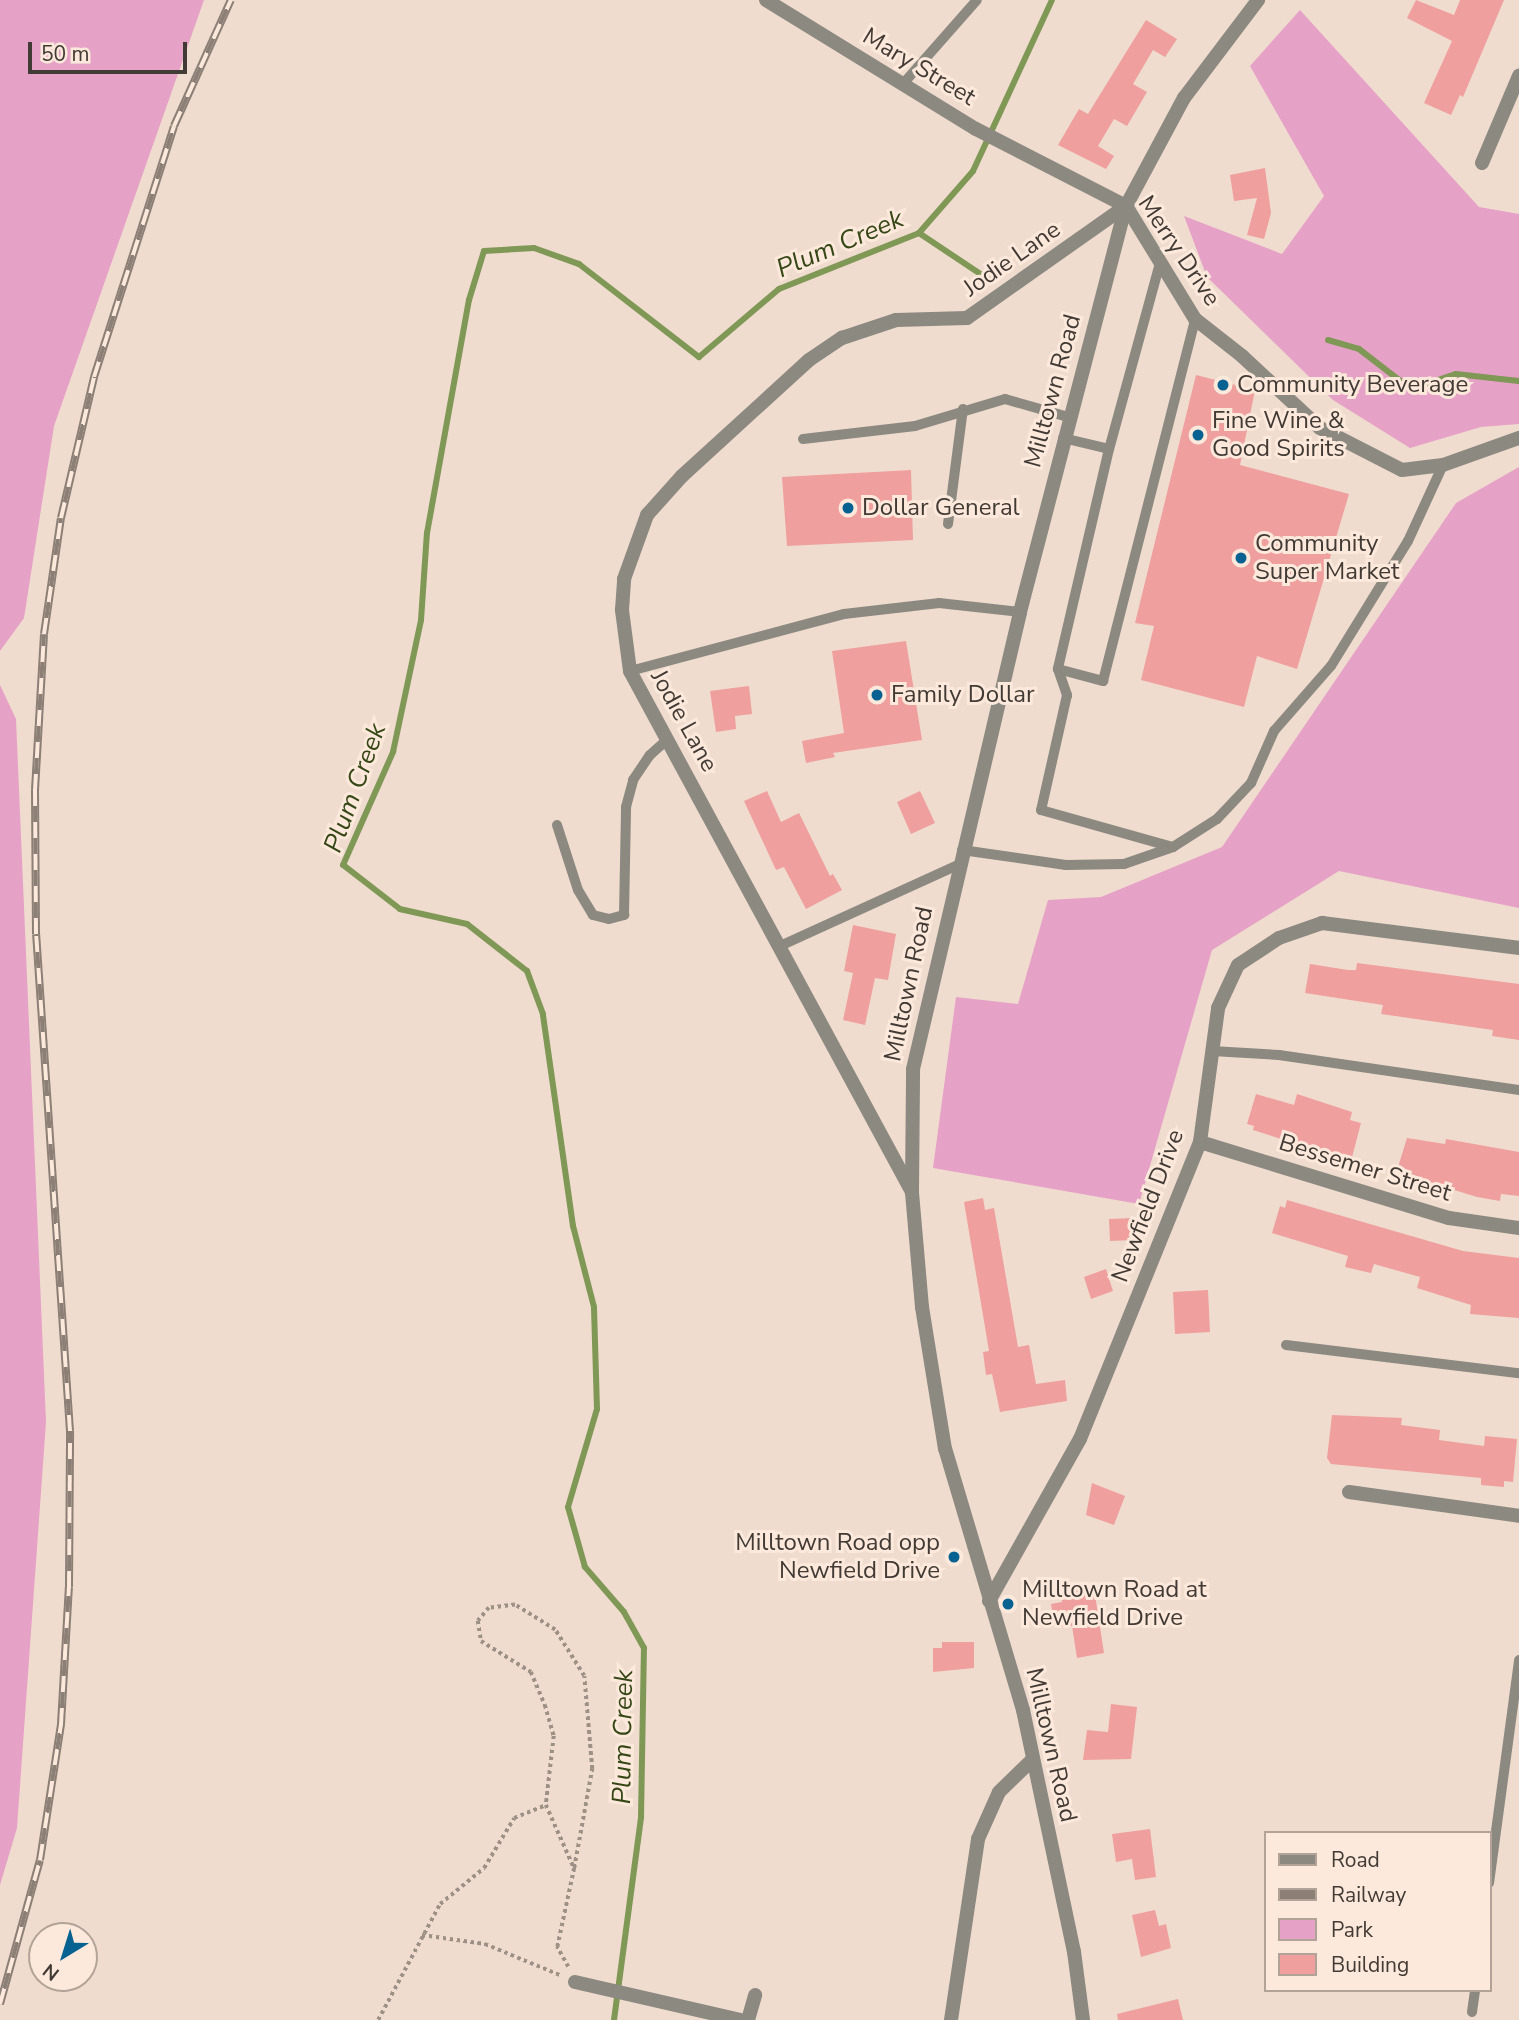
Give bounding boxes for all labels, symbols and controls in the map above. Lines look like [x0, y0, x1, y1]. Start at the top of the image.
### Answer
street label: Mary Street [857, 22, 981, 112]
scale bar [32, 28, 191, 72]
text: 50 m [41, 40, 90, 68]
street label: Merry Drive [1132, 190, 1226, 312]
water label: Plum Creek [772, 203, 908, 285]
street label: Jodie Lane [958, 215, 1066, 303]
street label: Milltown Road [1019, 311, 1087, 471]
place label: Community Beverage [1237, 371, 1468, 399]
marker: Community Beverage [1215, 377, 1231, 393]
place label: Fine Wine & Good Spirits [1212, 407, 1345, 463]
marker: Fine Wine & Good Spirits [1190, 427, 1206, 443]
place label: Dollar General [862, 494, 1020, 522]
marker: Dollar General [840, 500, 856, 516]
place label: Community Super Market [1255, 530, 1399, 586]
marker: Community Super Market [1233, 550, 1249, 566]
street label: Jodie Lane [644, 665, 724, 777]
place label: Family Dollar [891, 681, 1035, 709]
marker: Family Dollar [869, 687, 885, 703]
water label: Plum Creek [317, 719, 393, 857]
street label: Milltown Road [879, 904, 939, 1064]
street label: Newfield Drive [1106, 1126, 1190, 1286]
street label: Bessemer Street [1275, 1128, 1455, 1208]
place label: Milltown Road opp Newfield Drive [735, 1529, 940, 1585]
marker: Milltown Road opp Newfield Drive [946, 1549, 962, 1565]
place label: Milltown Road at Newfield Drive [1022, 1576, 1207, 1632]
marker: Milltown Road at Newfield Drive [1000, 1596, 1016, 1612]
street label: Milltown Road [1019, 1665, 1083, 1825]
water label: Plum Creek [606, 1669, 640, 1805]
legend [1264, 1831, 1491, 1992]
text: Road [1331, 1846, 1380, 1874]
text: Railway [1331, 1881, 1406, 1909]
text: Park [1331, 1916, 1373, 1944]
north arrow [28, 1922, 98, 1992]
text: Building [1331, 1951, 1409, 1979]
text: N [38, 1957, 65, 1987]

